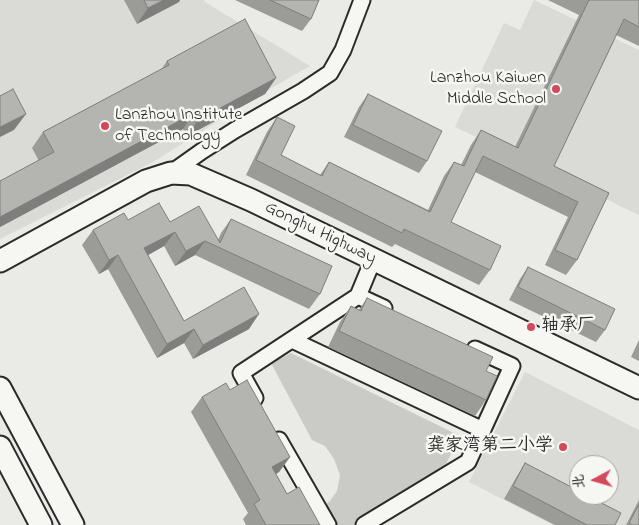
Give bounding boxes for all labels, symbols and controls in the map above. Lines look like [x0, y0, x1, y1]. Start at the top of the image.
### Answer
place label: Lanzhou Kaiwen Middle School [430, 68, 546, 110]
marker: Lanzhou Kaiwen Middle School [550, 83, 562, 95]
place label: Lanzhou Institute of Technology [115, 105, 242, 148]
marker: Lanzhou Institute of Technology [99, 120, 111, 132]
street label: Gonghu Highway [261, 198, 379, 270]
place label: 轴承厂 [541, 316, 595, 338]
marker: 轴承厂 [525, 321, 537, 333]
place label: 龚家湾第二小学 [427, 436, 553, 458]
marker: 龚家湾第二小学 [557, 441, 569, 453]
north arrow [569, 455, 619, 505]
text: 北 [568, 473, 591, 490]

